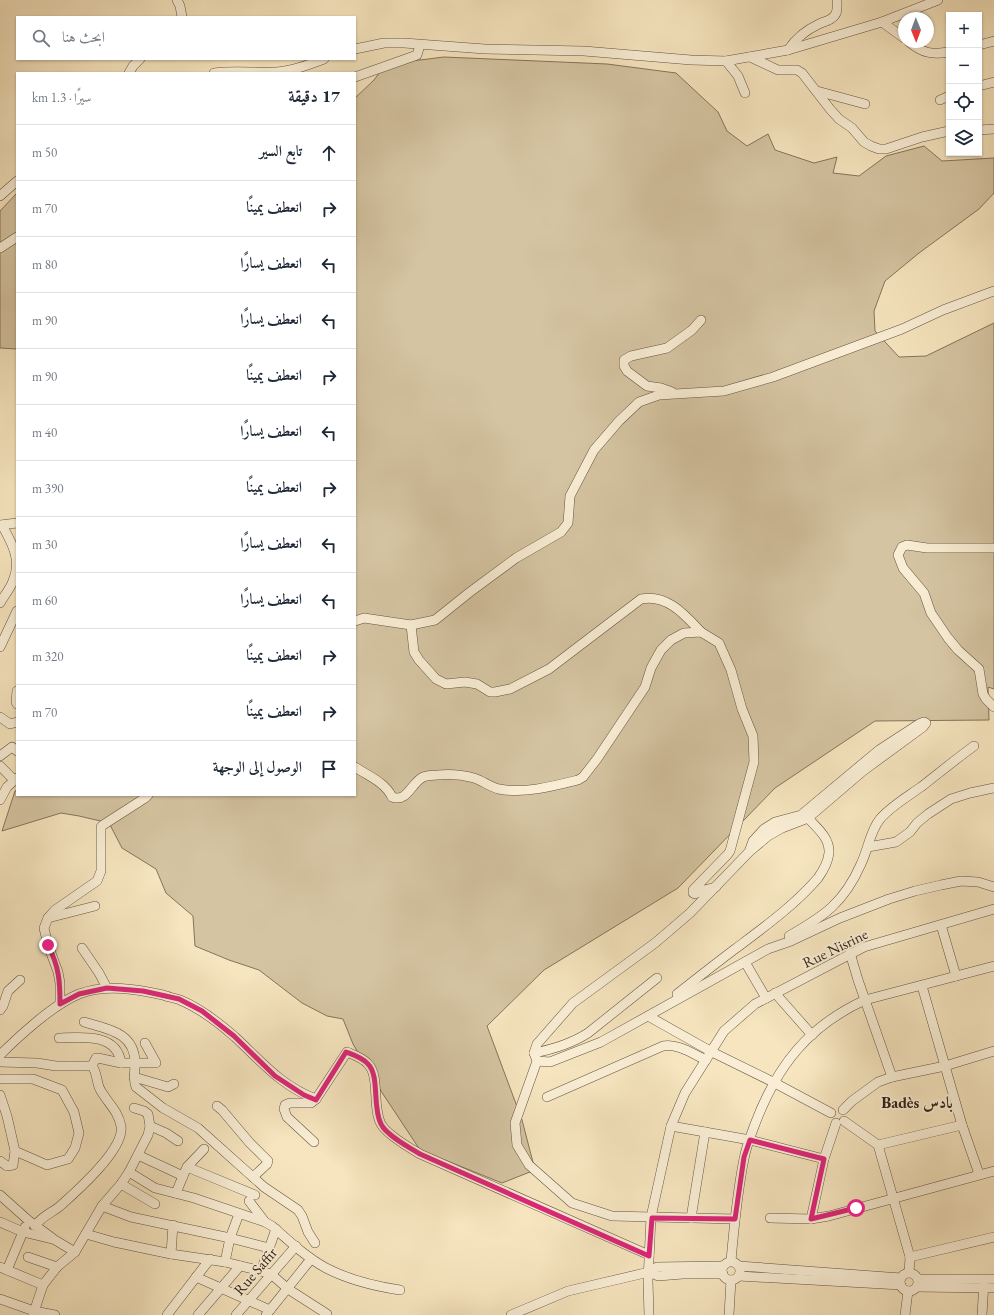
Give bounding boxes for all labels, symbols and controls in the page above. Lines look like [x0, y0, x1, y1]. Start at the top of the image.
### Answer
north arrow [898, 12, 934, 48]
map controls [946, 12, 982, 156]
button: + [946, 12, 982, 48]
search box [16, 16, 356, 60]
icon: search [30, 27, 52, 49]
text: ابحث هنا [62, 27, 105, 46]
button: − [946, 48, 982, 84]
button: locate [946, 84, 982, 120]
text: 17 دقيقة [288, 85, 340, 107]
text: سيرًا · 1.3 km [32, 89, 91, 106]
button: layers [946, 120, 982, 156]
text: تابع السير [259, 141, 302, 160]
icon: ahead [318, 142, 340, 164]
text: 50 m [32, 144, 57, 161]
text: انعطف يمينًا [246, 197, 302, 216]
icon: right [318, 198, 340, 220]
text: 70 m [32, 200, 57, 217]
text: انعطف يسارًا [240, 253, 302, 272]
icon: left [318, 254, 340, 276]
text: 80 m [32, 256, 57, 273]
text: انعطف يسارًا [240, 309, 302, 328]
icon: left [318, 310, 340, 332]
text: 90 m [32, 312, 57, 329]
text: انعطف يمينًا [246, 365, 302, 384]
icon: right [318, 366, 340, 388]
text: 90 m [32, 368, 57, 385]
text: انعطف يسارًا [240, 421, 302, 440]
icon: left [318, 422, 340, 444]
text: 40 m [32, 424, 57, 441]
text: انعطف يمينًا [246, 477, 302, 496]
icon: right [318, 478, 340, 500]
text: 390 m [32, 480, 63, 497]
text: انعطف يسارًا [240, 533, 302, 552]
icon: left [318, 534, 340, 556]
text: 30 m [32, 536, 57, 553]
text: انعطف يسارًا [240, 589, 302, 608]
icon: left [318, 590, 340, 612]
text: 60 m [32, 592, 57, 609]
text: انعطف يمينًا [246, 645, 302, 664]
icon: right [318, 646, 340, 668]
text: 320 m [32, 648, 63, 665]
text: انعطف يمينًا [246, 701, 302, 720]
icon: right [318, 702, 340, 724]
text: 70 m [32, 704, 57, 721]
text: الوصول إلى الوجهة [213, 757, 302, 776]
icon: arrive [318, 758, 340, 780]
street label: Rue Nisrine [799, 924, 871, 972]
route end [39, 936, 57, 954]
district label: Badès بادس [881, 1092, 953, 1113]
route start [847, 1199, 865, 1217]
street label: Rue Saffir [229, 1243, 281, 1299]

